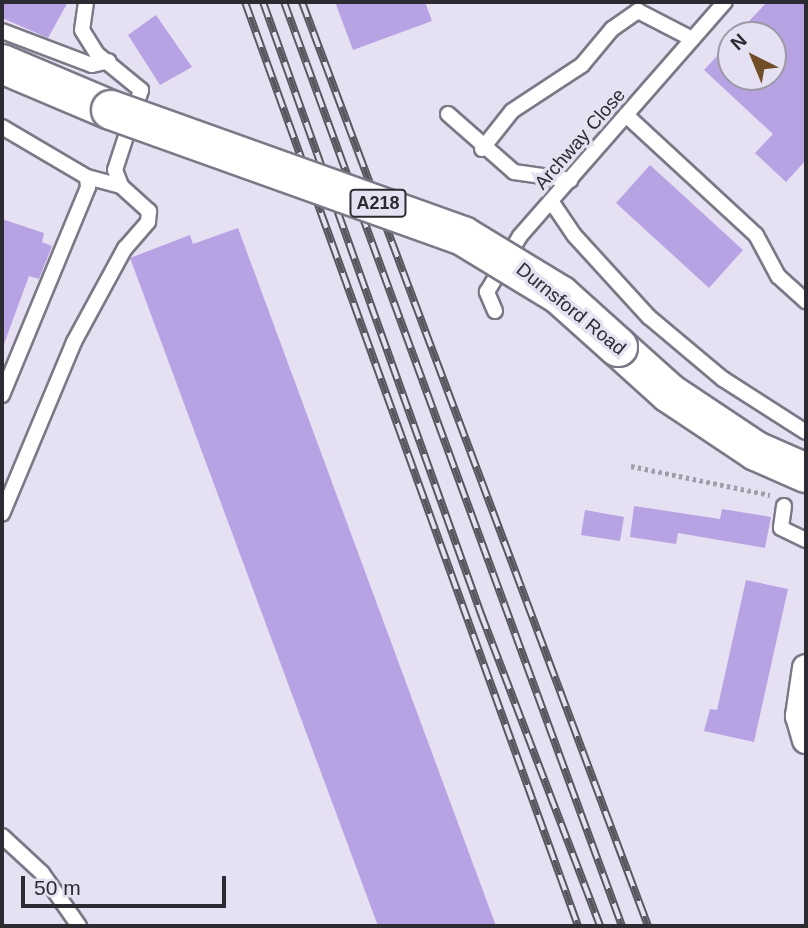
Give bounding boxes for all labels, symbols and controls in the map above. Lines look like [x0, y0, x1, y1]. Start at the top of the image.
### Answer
north arrow [717, 21, 787, 91]
text: N [727, 29, 751, 54]
street label: Archway Close [530, 84, 630, 194]
road number: A218 [348, 188, 408, 218]
street label: Durnsford Road [512, 258, 630, 360]
scale bar [24, 862, 229, 906]
text: 50 m [34, 876, 81, 899]

